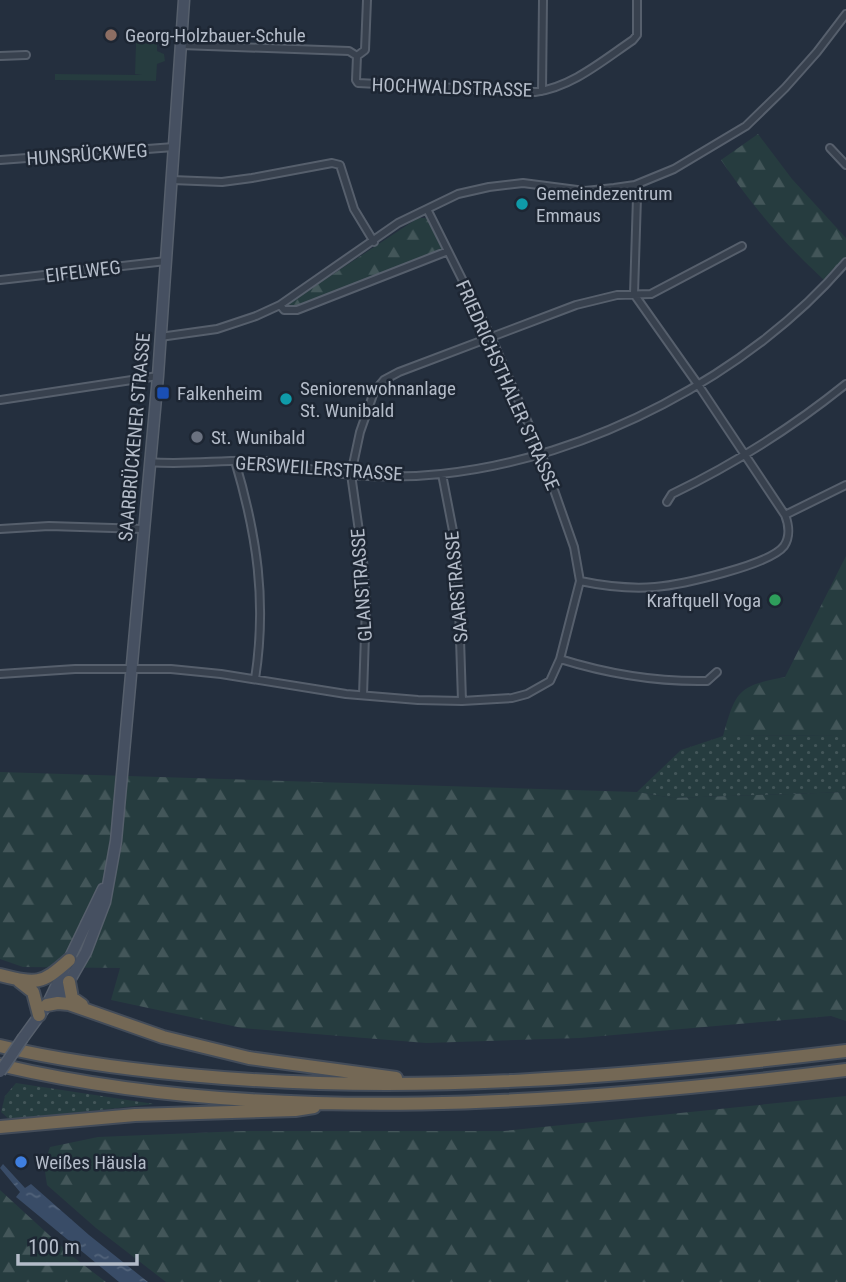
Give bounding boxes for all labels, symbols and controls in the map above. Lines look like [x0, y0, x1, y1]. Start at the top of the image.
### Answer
place label: Georg-Holzbauer-Schule [125, 24, 306, 47]
marker: Georg-Holzbauer-Schule [103, 27, 119, 43]
street label: HOCHWALDSTRASSE [371, 73, 533, 102]
street label: HUNSRÜCKWEG [26, 139, 148, 170]
place label: Gemeindezentrum Emmaus [536, 182, 672, 227]
marker: Gemeindezentrum Emmaus [514, 196, 530, 212]
street label: EIFELWEG [44, 255, 122, 288]
street label: FRIEDRICHSTHALER STRASSE [451, 277, 564, 494]
street label: SAARBRÜCKENER STRASSE [114, 332, 155, 542]
place label: Seniorenwohnanlage St. Wunibald [300, 377, 456, 422]
place label: Falkenheim [177, 382, 263, 405]
marker: Falkenheim [155, 385, 171, 401]
marker: Seniorenwohnanlage St. Wunibald [278, 391, 294, 407]
place label: St. Wunibald [211, 426, 305, 449]
marker: St. Wunibald [189, 429, 205, 445]
street label: GERSWEILERSTRASSE [234, 451, 403, 486]
street label: GLANSTRASSE [346, 528, 377, 642]
street label: SAARSTRASSE [440, 530, 473, 644]
place label: Kraftquell Yoga [646, 589, 761, 612]
marker: Kraftquell Yoga [767, 592, 783, 608]
place label: Weißes Häusla [35, 1151, 147, 1174]
marker: Weißes Häusla [13, 1154, 29, 1170]
scale bar [18, 1222, 136, 1266]
text: 100 m [28, 1235, 80, 1259]

